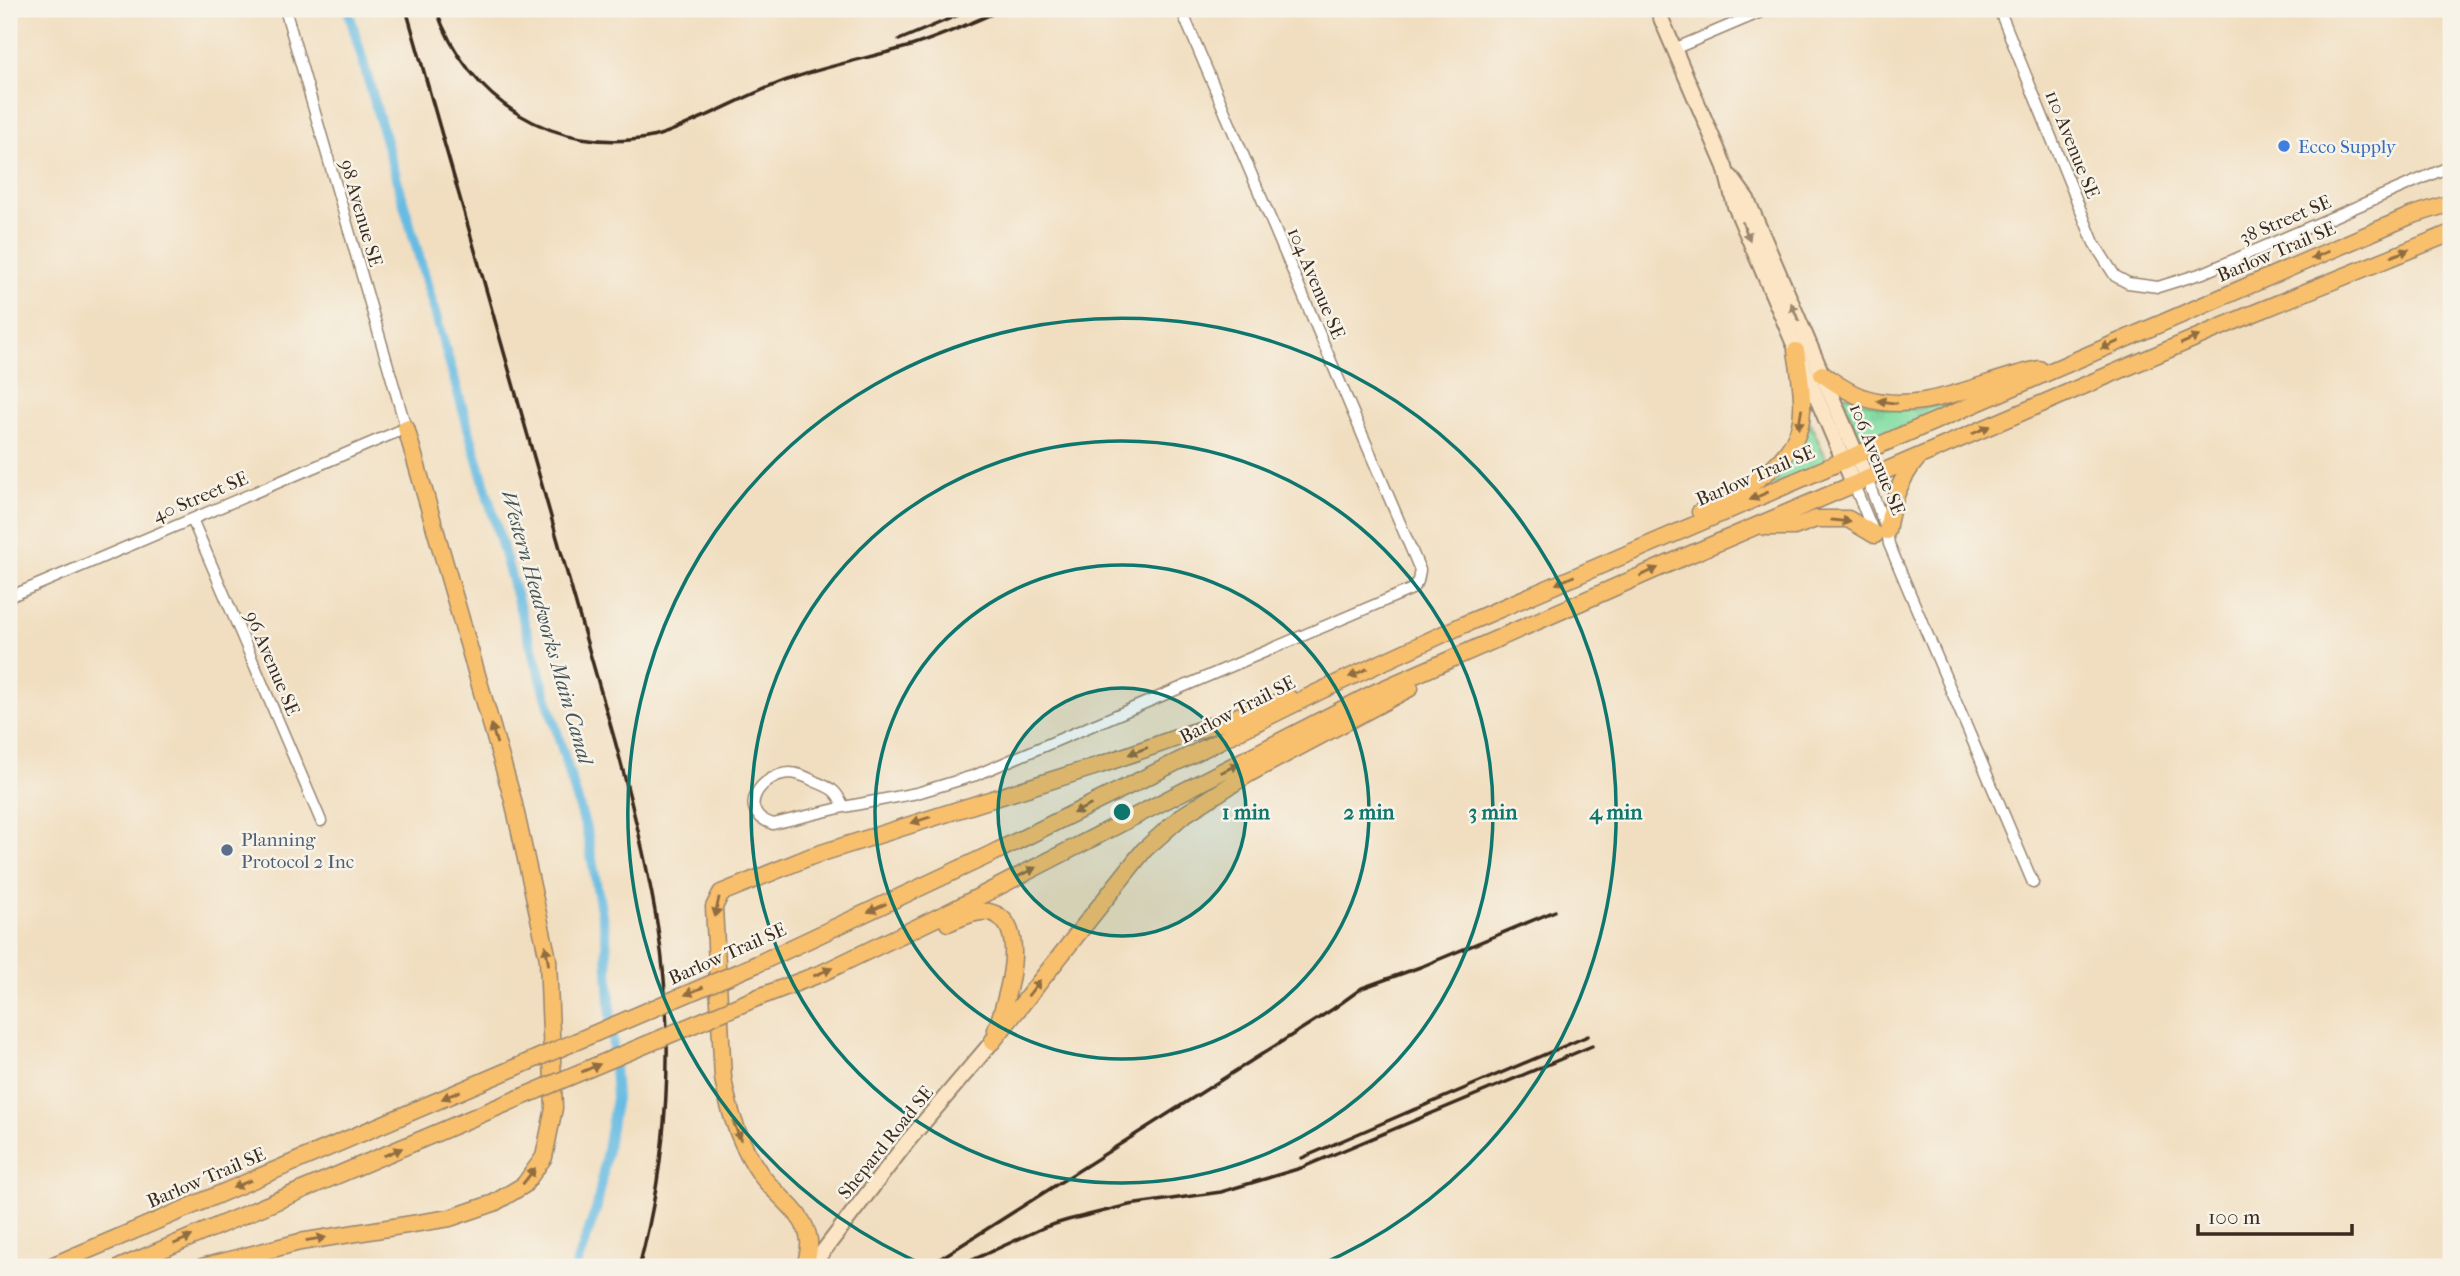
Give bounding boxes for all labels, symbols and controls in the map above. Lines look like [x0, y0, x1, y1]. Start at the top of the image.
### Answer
street label: 110 Avenue SE [2040, 87, 2104, 202]
place label: Ecco Supply [2298, 136, 2397, 158]
marker: Ecco Supply [2276, 138, 2292, 154]
street label: 98 Avenue SE [335, 157, 387, 270]
street label: 38 Street SE [2236, 191, 2335, 249]
street label: Barlow Trail SE [2214, 217, 2339, 287]
one-way arrow [1740, 221, 1751, 242]
street label: 104 Avenue SE [1283, 224, 1350, 343]
one-way arrow [2390, 247, 2411, 258]
one-way arrow [2309, 250, 2330, 261]
one-way arrow [1789, 302, 1801, 322]
one-way arrow [2180, 334, 2200, 346]
one-way arrow [2100, 340, 2121, 351]
one-way arrow [1876, 396, 1898, 407]
street label: 106 Avenue SE [1845, 400, 1910, 519]
one-way arrow [1794, 408, 1805, 430]
one-way arrow [1971, 424, 1991, 436]
street label: Barlow Trail SE [1693, 441, 1818, 511]
street label: 40 Street SE [149, 467, 252, 527]
water label: Western Headworks Main Canal [496, 487, 598, 769]
one-way arrow [1748, 491, 1769, 502]
one-way arrow [1830, 515, 1852, 526]
one-way arrow [1639, 566, 1659, 578]
one-way arrow [1555, 575, 1576, 586]
street label: 96 Avenue SE [240, 608, 304, 719]
one-way arrow [1348, 668, 1368, 679]
street label: Barlow Trail SE [1176, 671, 1299, 748]
one-way arrow [489, 723, 499, 744]
one-way arrow [1127, 746, 1148, 757]
one-way arrow [1220, 762, 1239, 774]
centre of rings [1110, 800, 1134, 824]
text: 1 min [1222, 800, 1271, 824]
text: 2 min [1343, 800, 1395, 824]
text: 3 min [1469, 800, 1518, 824]
text: 4 min [1589, 800, 1643, 825]
one-way arrow [1072, 804, 1092, 815]
one-way arrow [910, 815, 931, 826]
place label: Planning Protocol 2 Inc [241, 829, 354, 873]
marker: Planning Protocol 2 Inc [219, 842, 235, 858]
one-way arrow [1017, 867, 1037, 878]
one-way arrow [712, 896, 723, 918]
one-way arrow [867, 902, 887, 913]
street label: Barlow Trail SE [665, 918, 790, 990]
one-way arrow [541, 944, 552, 966]
one-way arrow [813, 966, 833, 978]
one-way arrow [1026, 980, 1041, 997]
one-way arrow [683, 985, 704, 996]
one-way arrow [580, 1062, 601, 1073]
street label: Shepard Road SE [834, 1081, 938, 1204]
one-way arrow [441, 1089, 461, 1101]
one-way arrow [731, 1121, 742, 1142]
street label: Barlow Trail SE [144, 1143, 269, 1213]
one-way arrow [383, 1146, 403, 1158]
one-way arrow [522, 1168, 537, 1186]
one-way arrow [231, 1179, 252, 1190]
scale bar [2198, 1192, 2352, 1236]
text: 100 m [2208, 1205, 2261, 1229]
one-way arrow [173, 1234, 194, 1245]
one-way arrow [305, 1234, 327, 1245]

